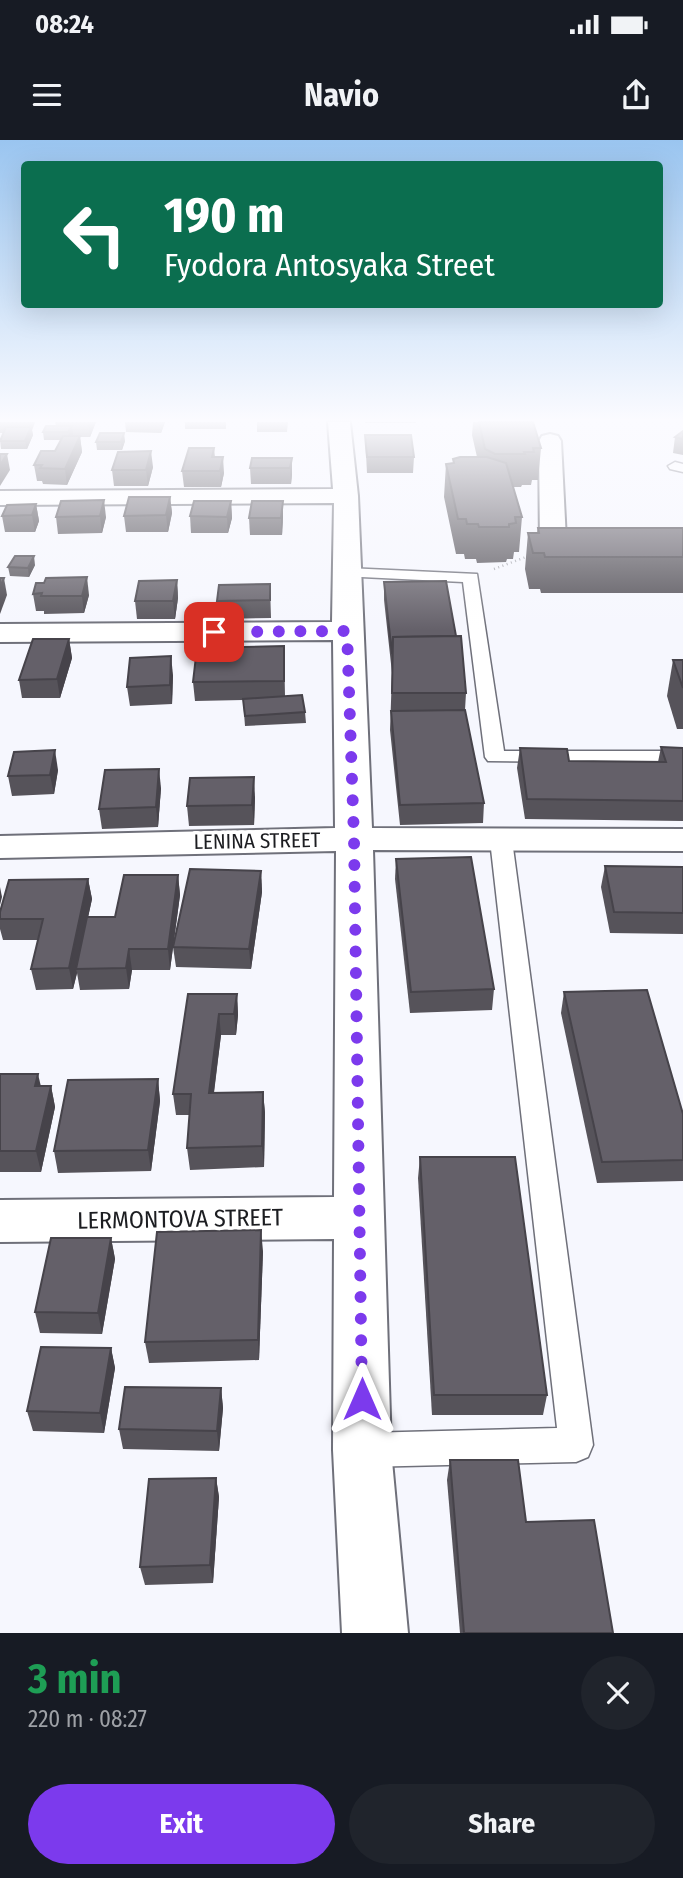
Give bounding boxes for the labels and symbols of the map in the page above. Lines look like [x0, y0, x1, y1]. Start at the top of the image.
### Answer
pin [184, 602, 244, 662]
street label: LENINA STREET [193, 827, 321, 855]
street label: LERMONTOVA STREET [77, 1203, 283, 1235]
position arrow [325, 1362, 399, 1436]

